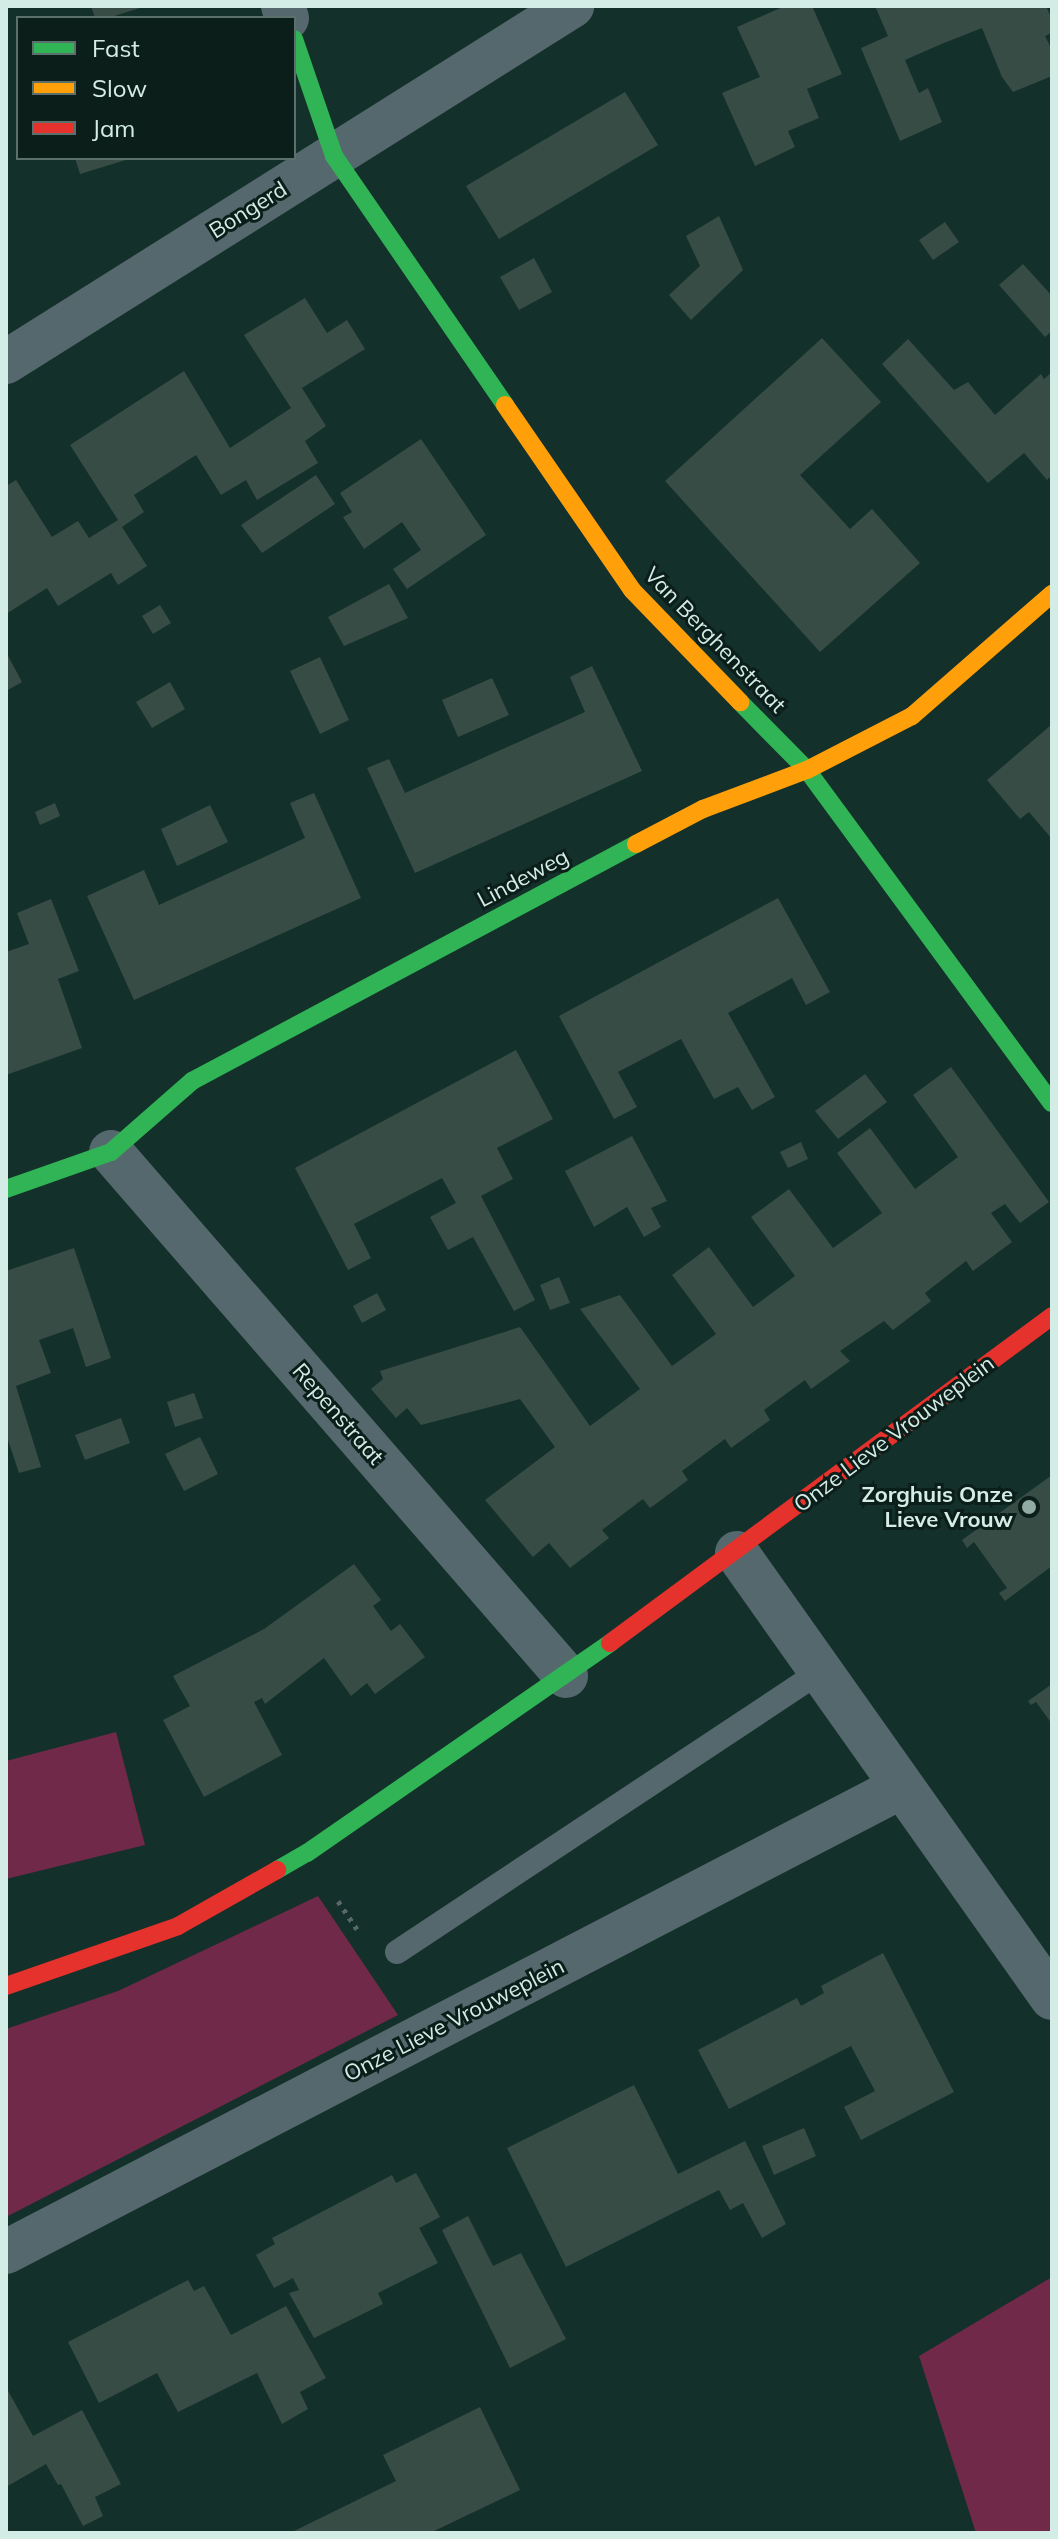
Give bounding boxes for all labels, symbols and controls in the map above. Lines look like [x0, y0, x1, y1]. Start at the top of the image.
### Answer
legend [16, 16, 296, 160]
text: Fast [92, 33, 140, 63]
text: Slow [92, 73, 147, 103]
text: Jam [92, 113, 135, 143]
street label: Bongerd [204, 176, 292, 244]
street label: Van Berghenstraat [639, 562, 791, 718]
street label: Lindeweg [473, 843, 573, 913]
street label: Onze Lieve Vrouweplein [789, 1350, 999, 1518]
street label: Repenstraat [287, 1358, 389, 1470]
place label: Zorghuis Onze Lieve Vrouw [862, 1481, 1013, 1532]
marker: Zorghuis Onze Lieve Vrouw [1020, 1498, 1038, 1516]
street label: Onze Lieve Vrouweplein [339, 1953, 569, 2087]

